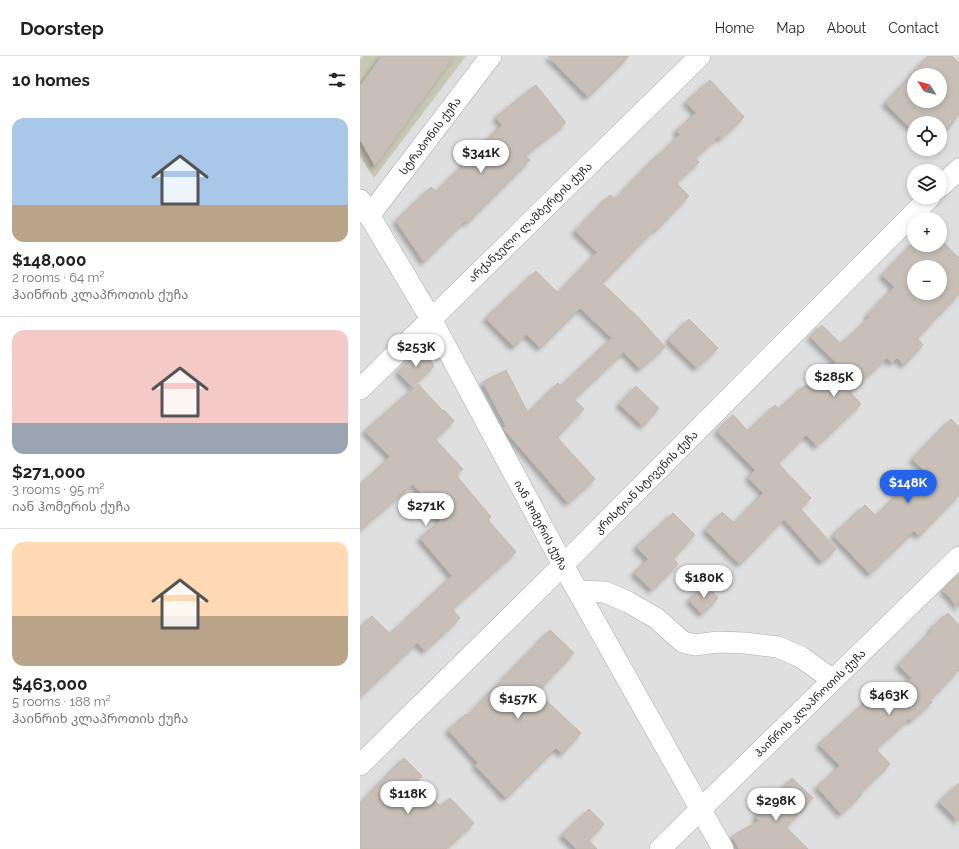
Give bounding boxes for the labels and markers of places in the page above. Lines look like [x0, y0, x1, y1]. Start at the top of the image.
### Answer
pin: $341K [453, 140, 509, 174]
pin: $253K [388, 334, 444, 368]
pin: $285K [806, 364, 862, 398]
pin: $148K [880, 470, 936, 504]
pin: $271K [398, 493, 454, 527]
pin: $180K [676, 565, 732, 599]
pin: $463K [861, 682, 917, 716]
pin: $157K [490, 686, 546, 720]
pin: $118K [380, 781, 436, 815]
pin: $298K [748, 788, 804, 822]

